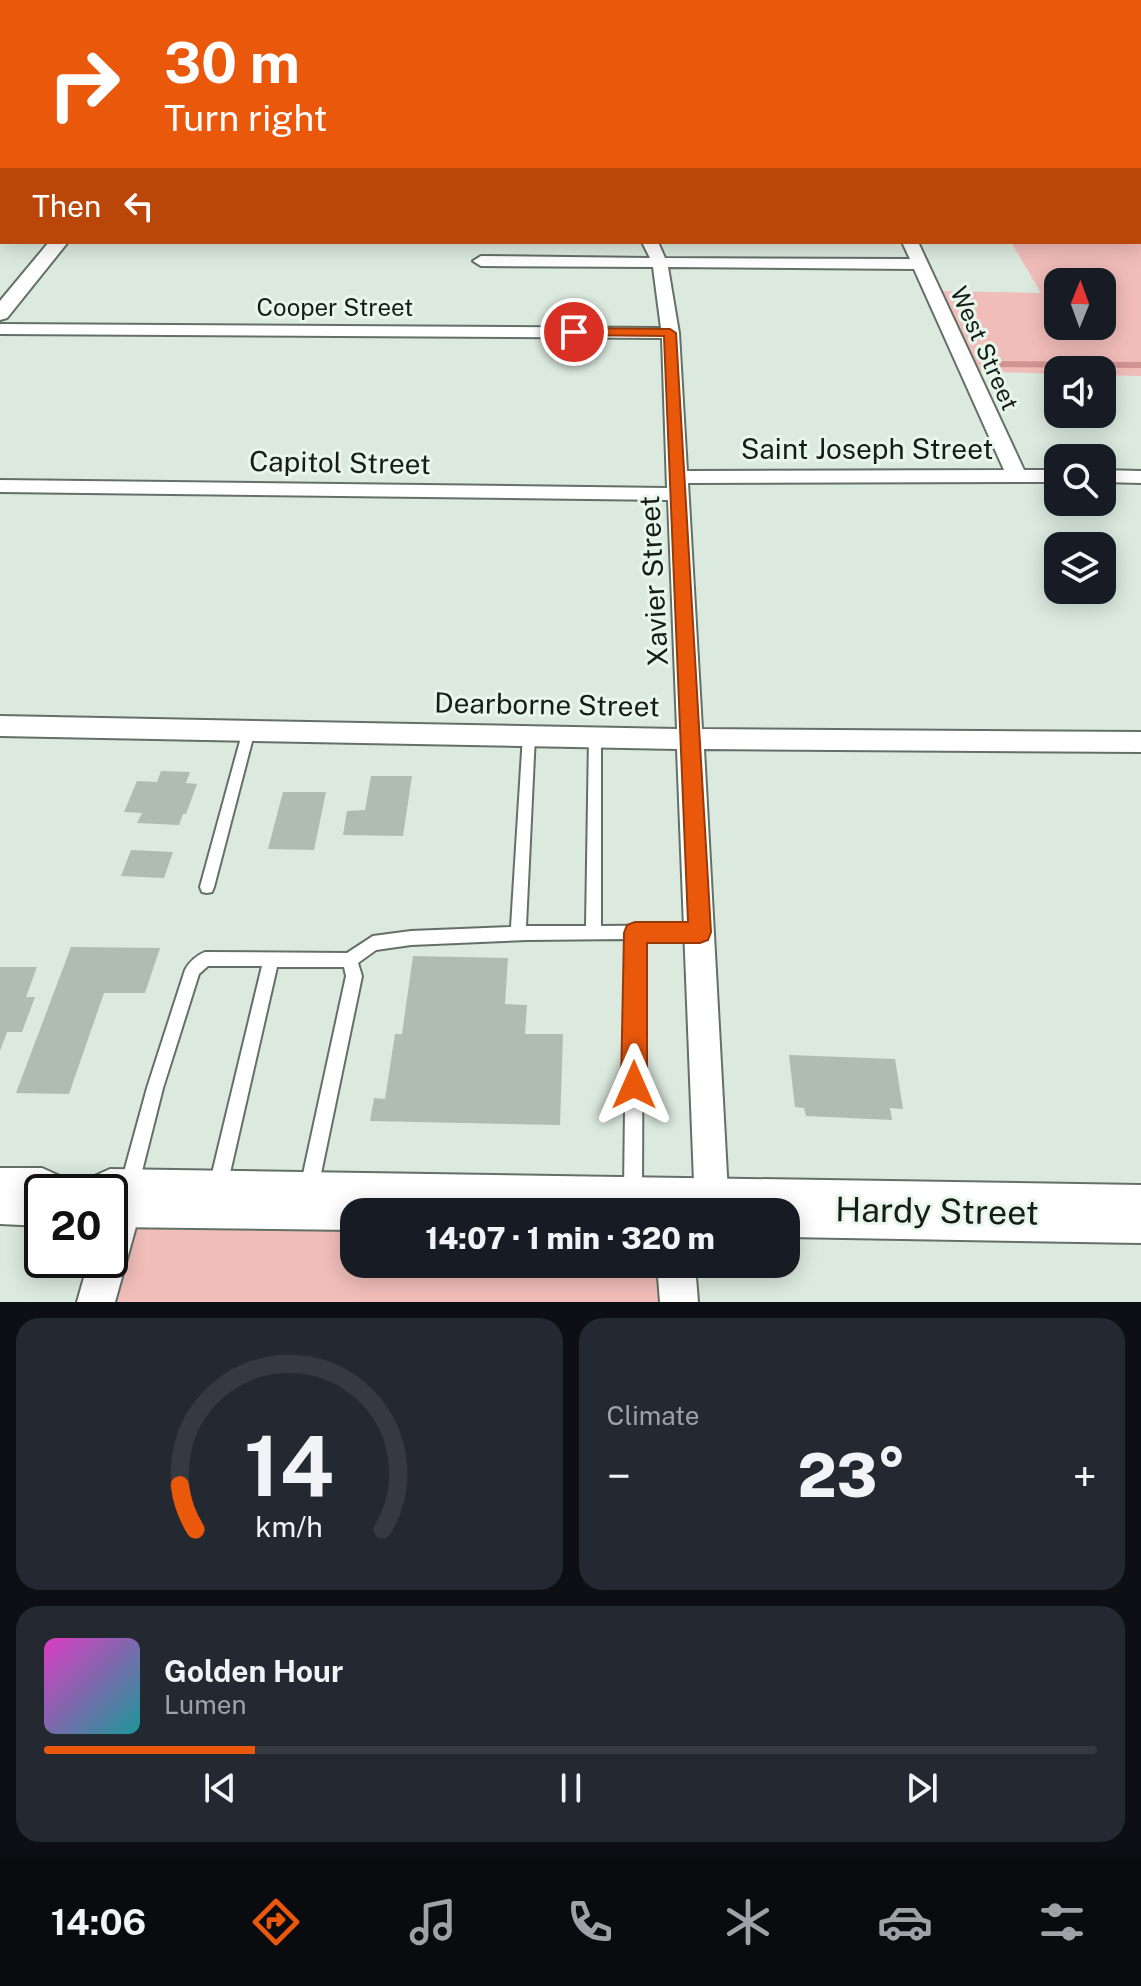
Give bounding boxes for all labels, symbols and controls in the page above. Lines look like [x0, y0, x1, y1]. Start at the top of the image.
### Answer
text: 30 m [164, 30, 300, 96]
icon: right [32, 32, 136, 136]
text: Turn right [164, 97, 327, 139]
icon: left [117, 184, 161, 228]
text: Then [32, 188, 101, 224]
north arrow [1044, 268, 1116, 340]
map controls [1044, 268, 1116, 604]
street label: West Street [945, 282, 1025, 414]
street label: Cooper Street [257, 293, 413, 321]
pin [540, 298, 608, 366]
icon: arrive [552, 310, 596, 354]
button: sound [1044, 356, 1116, 428]
street label: Saint Joseph Street [741, 432, 993, 465]
street label: Capitol Street [249, 444, 431, 480]
button: search [1044, 444, 1116, 516]
street label: Xavier Street [632, 495, 674, 667]
button: layers [1044, 532, 1116, 604]
street label: Dearborne Street [434, 686, 660, 722]
position arrow [592, 1043, 676, 1127]
speed limit sign: 20 [24, 1174, 128, 1278]
street label: Hardy Street [835, 1189, 1039, 1233]
text: 14:07 · 1 min · 320 m [425, 1220, 715, 1256]
text: Climate [607, 1400, 700, 1431]
text: 14 [244, 1417, 334, 1515]
text: 23° [797, 1440, 906, 1511]
text: − [607, 1450, 631, 1502]
text: + [1073, 1450, 1097, 1502]
text: km/h [256, 1510, 323, 1543]
text: Golden Hour [164, 1653, 343, 1689]
text: Lumen [164, 1689, 247, 1720]
icon: previous [198, 1766, 242, 1810]
icon: pause [549, 1766, 593, 1810]
icon: next [900, 1766, 944, 1810]
icon: directions [248, 1894, 304, 1950]
icon: music [405, 1894, 461, 1950]
icon: phone [562, 1894, 618, 1950]
icon: climate [720, 1894, 776, 1950]
icon: car [877, 1894, 933, 1950]
icon: filters [1034, 1894, 1090, 1950]
text: 14:06 [51, 1901, 146, 1943]

